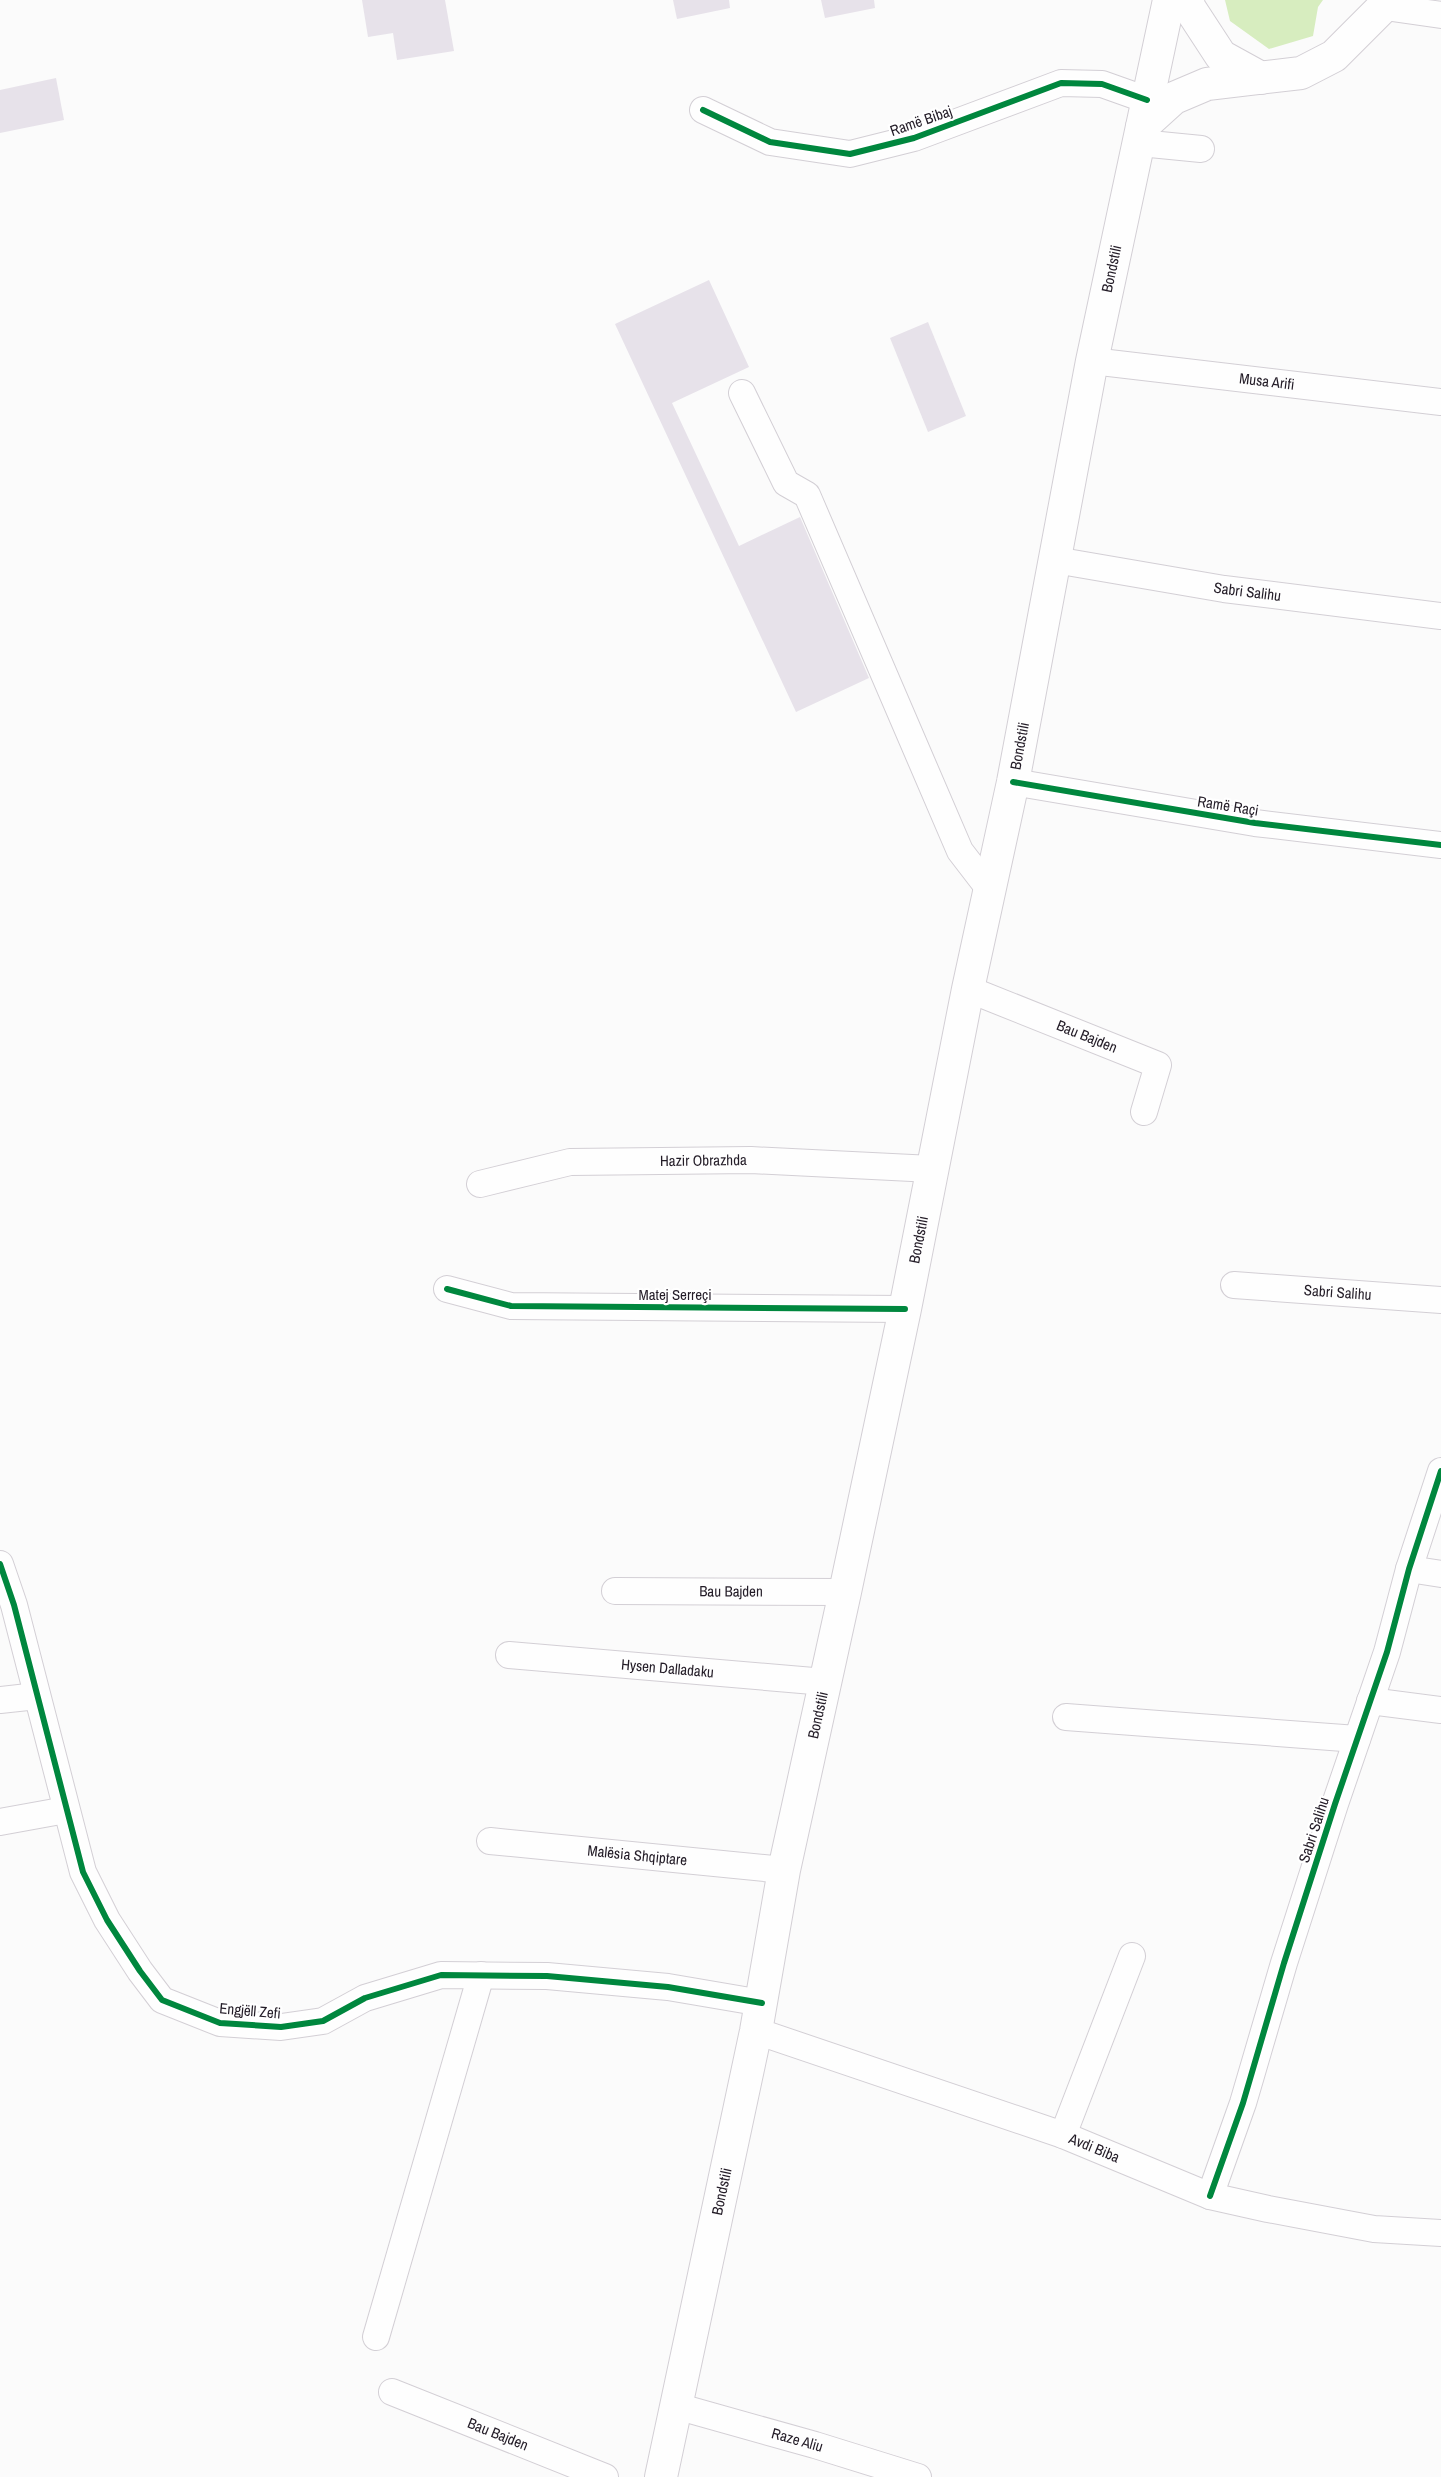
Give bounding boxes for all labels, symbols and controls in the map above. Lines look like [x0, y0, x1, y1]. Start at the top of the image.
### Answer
street label: Ramë Bibaj [887, 100, 955, 141]
street label: Bondstili [1096, 243, 1126, 294]
street label: Musa Arifi [1238, 367, 1296, 395]
street label: Sabri Salihu [1212, 576, 1282, 606]
street label: Bondstili [1005, 720, 1034, 771]
street label: Ramë Raçi [1196, 790, 1260, 821]
street label: Bau Bajden [1054, 1015, 1120, 1058]
street label: Hazir Obrazhda [660, 1149, 747, 1171]
street label: Bondstili [903, 1214, 933, 1265]
street label: Sabri Salihu [1303, 1279, 1372, 1305]
street label: Matej Serreçi [638, 1284, 712, 1305]
street label: Bau Bajden [699, 1580, 763, 1602]
street label: Hysen Dalladaku [620, 1654, 715, 1682]
street label: Bondstili [802, 1689, 833, 1741]
street label: Sabri Salihu [1293, 1794, 1334, 1865]
street label: Malësia Shqiptare [587, 1840, 688, 1870]
street label: Engjëll Zefi [218, 1997, 282, 2024]
street label: Avdi Biba [1065, 2127, 1123, 2167]
street label: Bondstili [706, 2166, 737, 2217]
street label: Bau Bajden [465, 2412, 532, 2455]
street label: Raze Aliu [769, 2422, 826, 2457]

